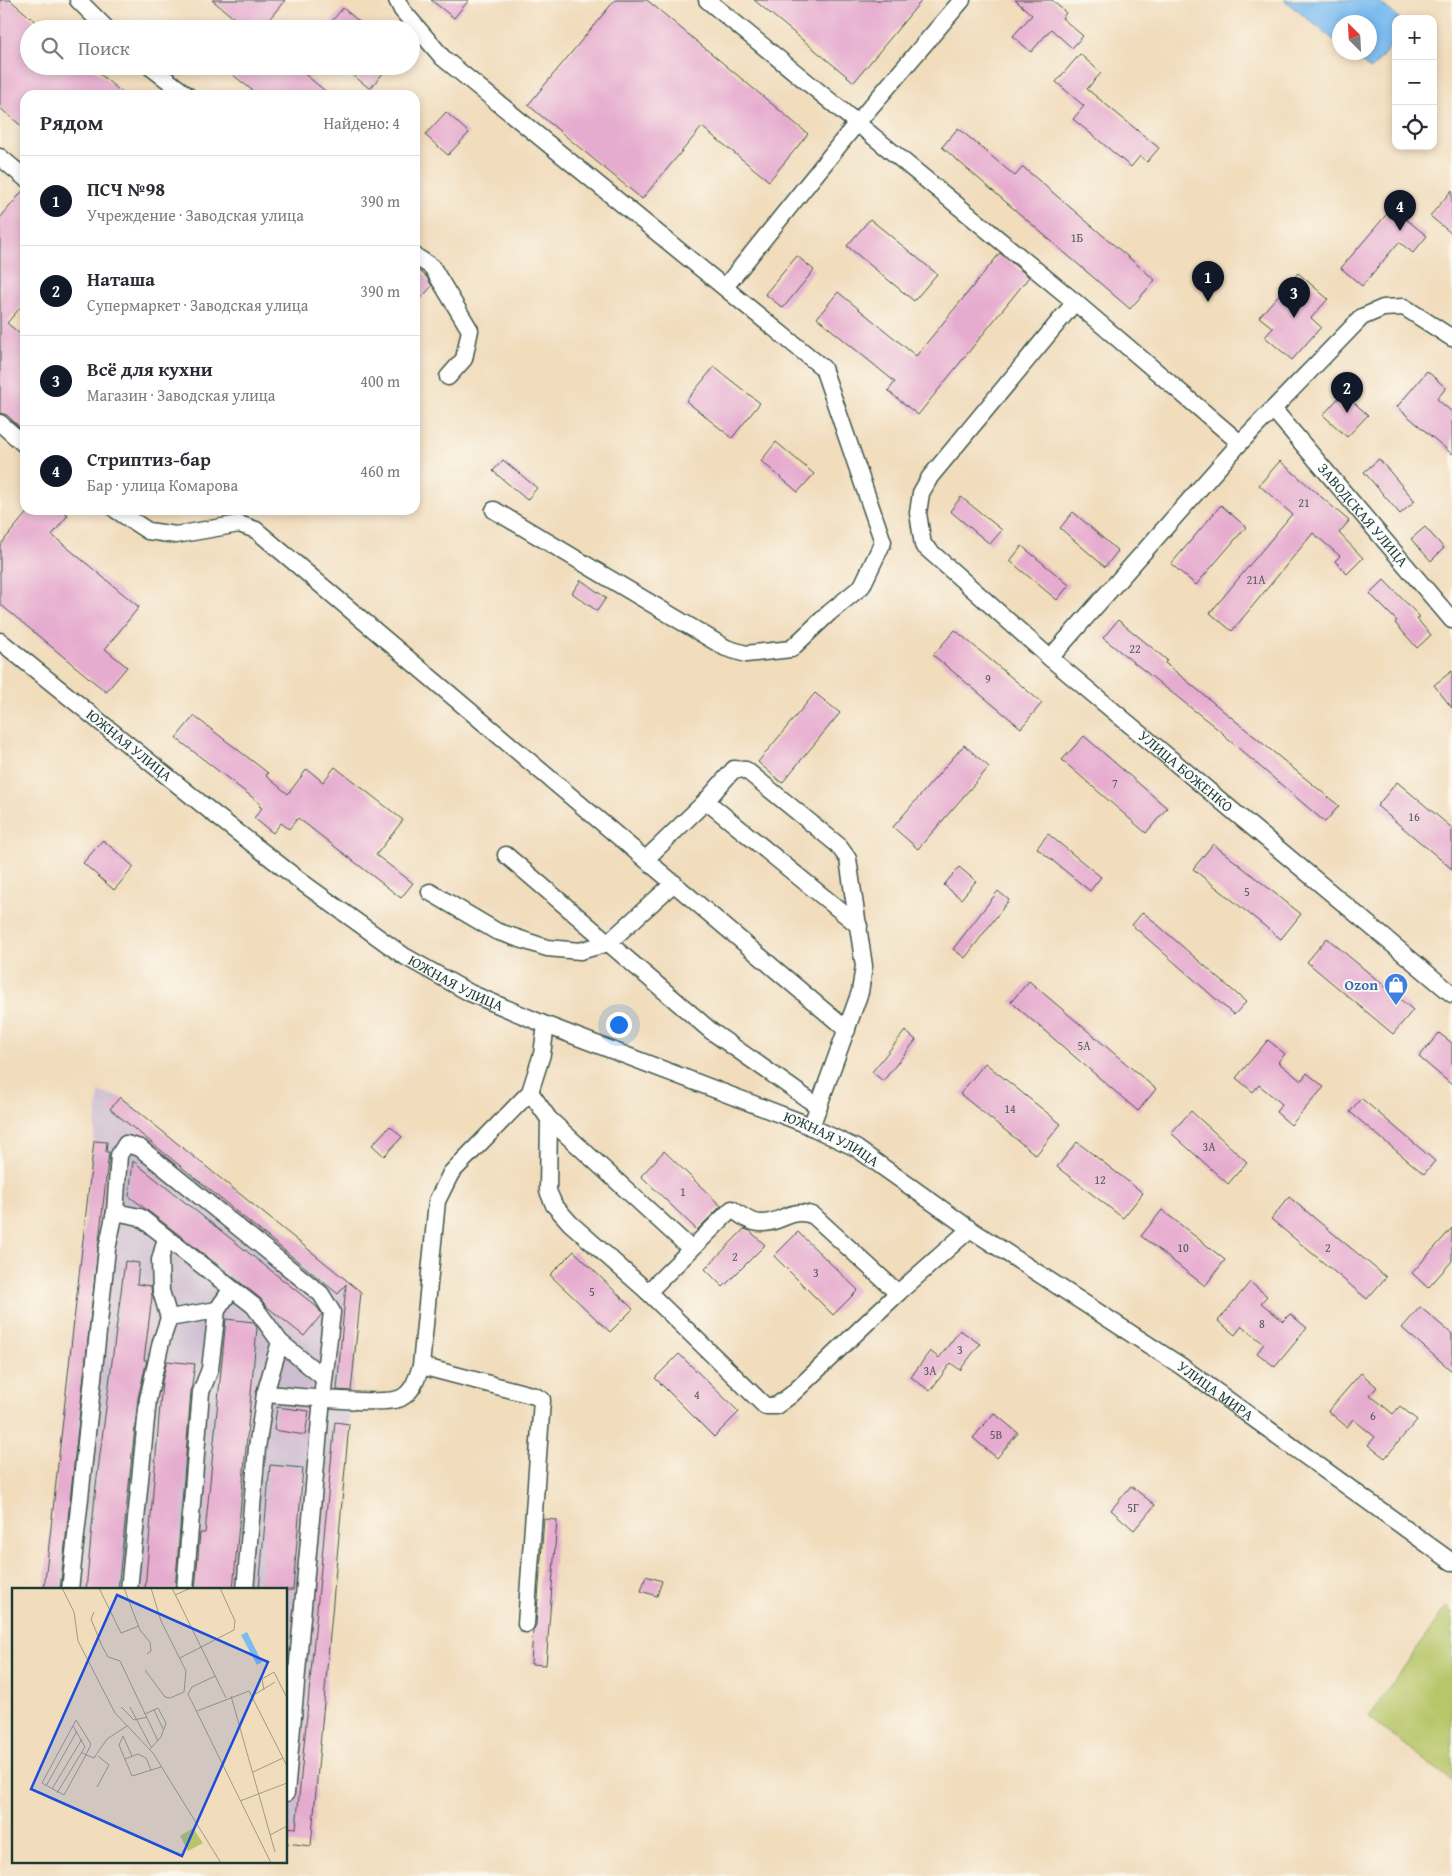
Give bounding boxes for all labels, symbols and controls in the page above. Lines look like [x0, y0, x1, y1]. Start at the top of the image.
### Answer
north arrow [1332, 15, 1377, 60]
map controls [1392, 15, 1437, 150]
button: + [1392, 15, 1437, 60]
search box [20, 20, 420, 75]
icon: search [38, 34, 66, 62]
text: Поиск [78, 34, 130, 62]
button: − [1392, 60, 1437, 105]
button: locate [1392, 105, 1437, 150]
text: Рядом [40, 107, 103, 138]
text: Найдено: 4 [323, 111, 400, 135]
text: ПСЧ №98 [87, 175, 165, 203]
text: 1 [52, 189, 60, 213]
text: 390 m [360, 189, 400, 213]
pin: 4 [1384, 190, 1416, 231]
text: Учреждение · Заводская улица [87, 203, 304, 227]
house number: 1Б [1071, 229, 1083, 246]
pin: 1 [1192, 261, 1224, 302]
text: Наташа [87, 265, 155, 293]
pin: 3 [1278, 277, 1310, 318]
text: 2 [52, 279, 60, 303]
text: 390 m [360, 279, 400, 303]
text: Супермаркет · Заводская улица [87, 293, 308, 317]
text: Всё для кухни [87, 355, 213, 383]
text: 3 [52, 369, 60, 393]
text: 400 m [360, 369, 400, 393]
pin: 2 [1331, 372, 1363, 413]
text: Магазин · Заводская улица [87, 383, 275, 407]
text: Стриптиз-бар [87, 445, 211, 473]
street label: ЗАВОДСКАЯ УЛИЦА [1313, 458, 1413, 571]
text: 4 [52, 459, 60, 483]
text: 460 m [360, 459, 400, 483]
text: Бар · улица Комарова [87, 473, 238, 497]
house number: 21 [1298, 494, 1310, 511]
house number: 21А [1247, 571, 1266, 588]
house number: 22 [1129, 640, 1141, 657]
house number: 9 [985, 670, 991, 687]
street label: ЮЖНАЯ УЛИЦА [82, 704, 177, 786]
street label: УЛИЦА БОЖЕНКО [1134, 725, 1238, 817]
house number: 7 [1112, 775, 1118, 792]
house number: 16 [1408, 808, 1420, 825]
house number: 5 [1244, 883, 1250, 900]
street label: ЮЖНАЯ УЛИЦА [404, 949, 507, 1016]
shop icon: Ozon [1383, 972, 1409, 1006]
place label: Ozon [1345, 974, 1378, 995]
your location [606, 1012, 632, 1038]
house number: 5А [1077, 1037, 1091, 1054]
house number: 14 [1004, 1100, 1016, 1117]
street label: ЮЖНАЯ УЛИЦА [781, 1106, 884, 1171]
house number: 3А [1202, 1138, 1216, 1155]
house number: 12 [1094, 1171, 1106, 1188]
house number: 1 [680, 1183, 686, 1200]
house number: 10 [1177, 1239, 1189, 1256]
house number: 2 [1325, 1239, 1331, 1256]
house number: 2 [732, 1248, 738, 1265]
house number: 3 [813, 1264, 819, 1281]
house number: 5 [589, 1283, 595, 1300]
house number: 8 [1259, 1315, 1265, 1332]
house number: 3 [957, 1341, 963, 1358]
street label: УЛИЦА МИРА [1173, 1356, 1258, 1425]
house number: 3А [923, 1362, 937, 1379]
house number: 4 [694, 1386, 700, 1403]
house number: 6 [1370, 1407, 1376, 1424]
house number: 5В [990, 1426, 1002, 1443]
house number: 5Г [1127, 1499, 1139, 1516]
inset map [12, 1588, 288, 1864]

